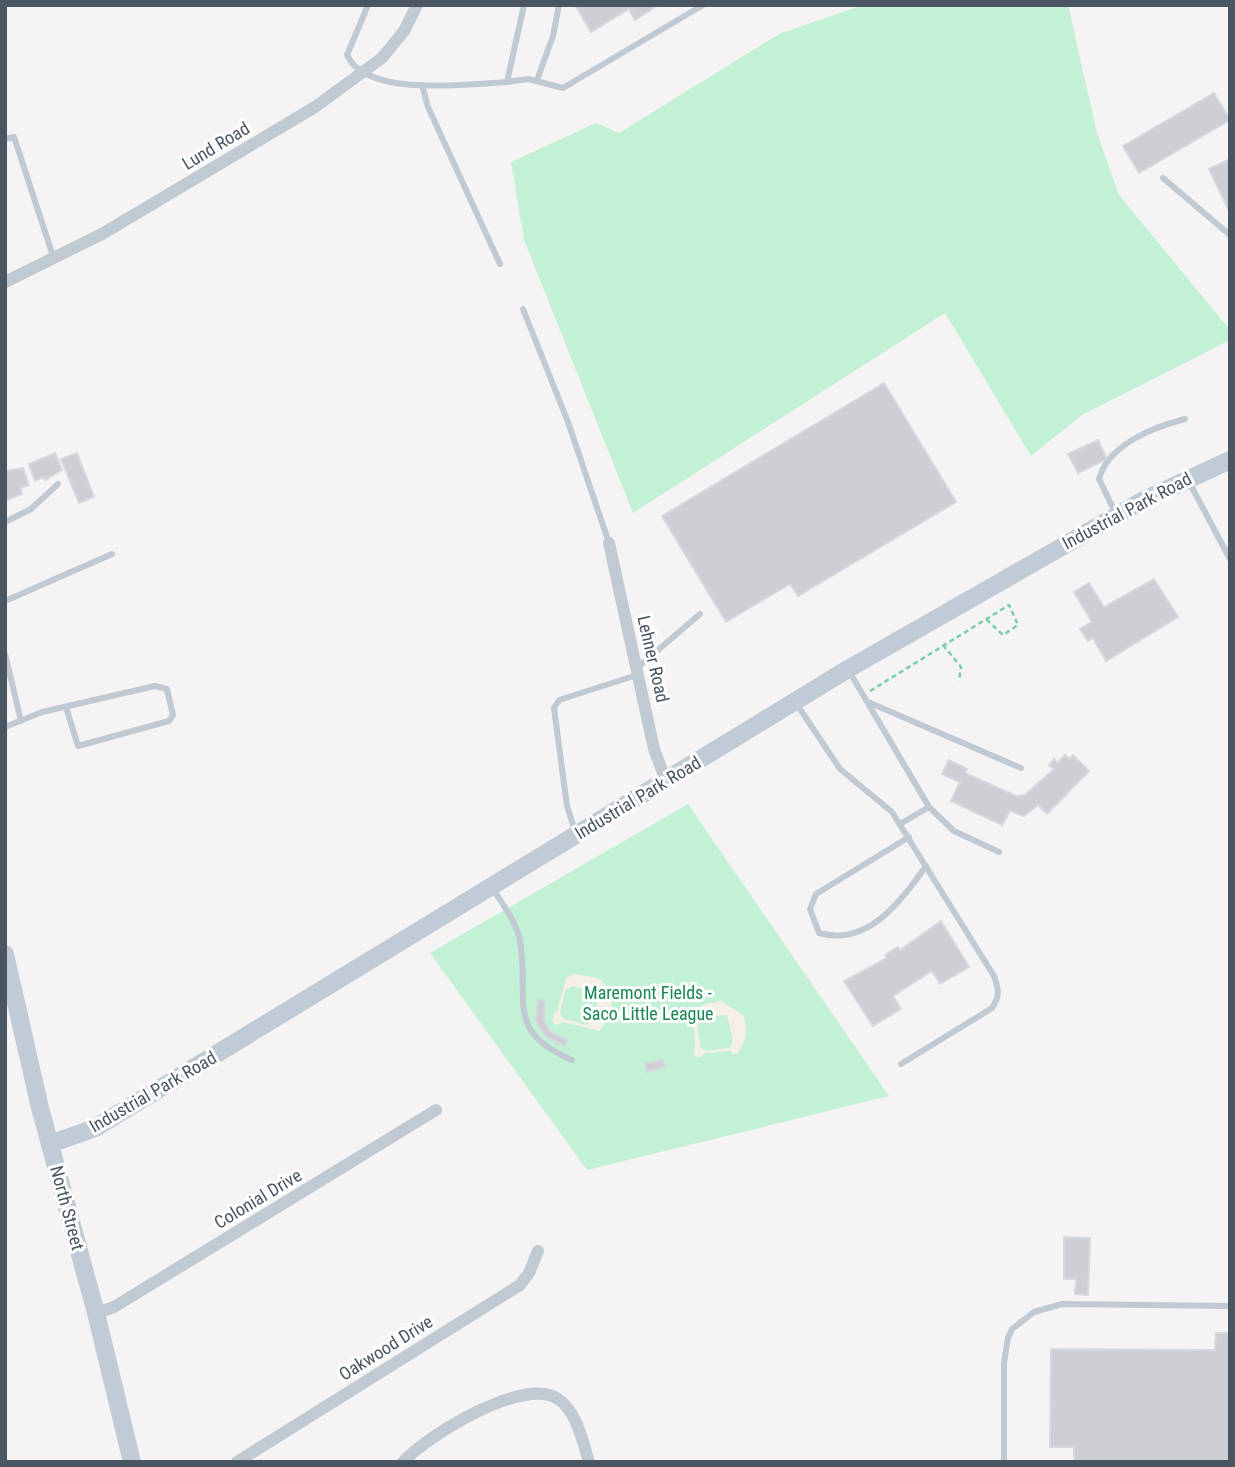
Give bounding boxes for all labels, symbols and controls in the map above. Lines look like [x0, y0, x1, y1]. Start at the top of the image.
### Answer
street label: Lund Road [178, 117, 253, 174]
street label: Industrial Park Road [1059, 468, 1195, 553]
street label: Lehner Road [633, 613, 674, 704]
street label: Industrial Park Road [571, 752, 705, 843]
park label: Maremont Fields - Saco Little League [582, 982, 714, 1024]
street label: Industrial Park Road [85, 1047, 220, 1136]
street label: North Street [46, 1163, 89, 1252]
street label: Colonial Drive [210, 1164, 305, 1233]
street label: Oakwood Drive [335, 1311, 436, 1385]

